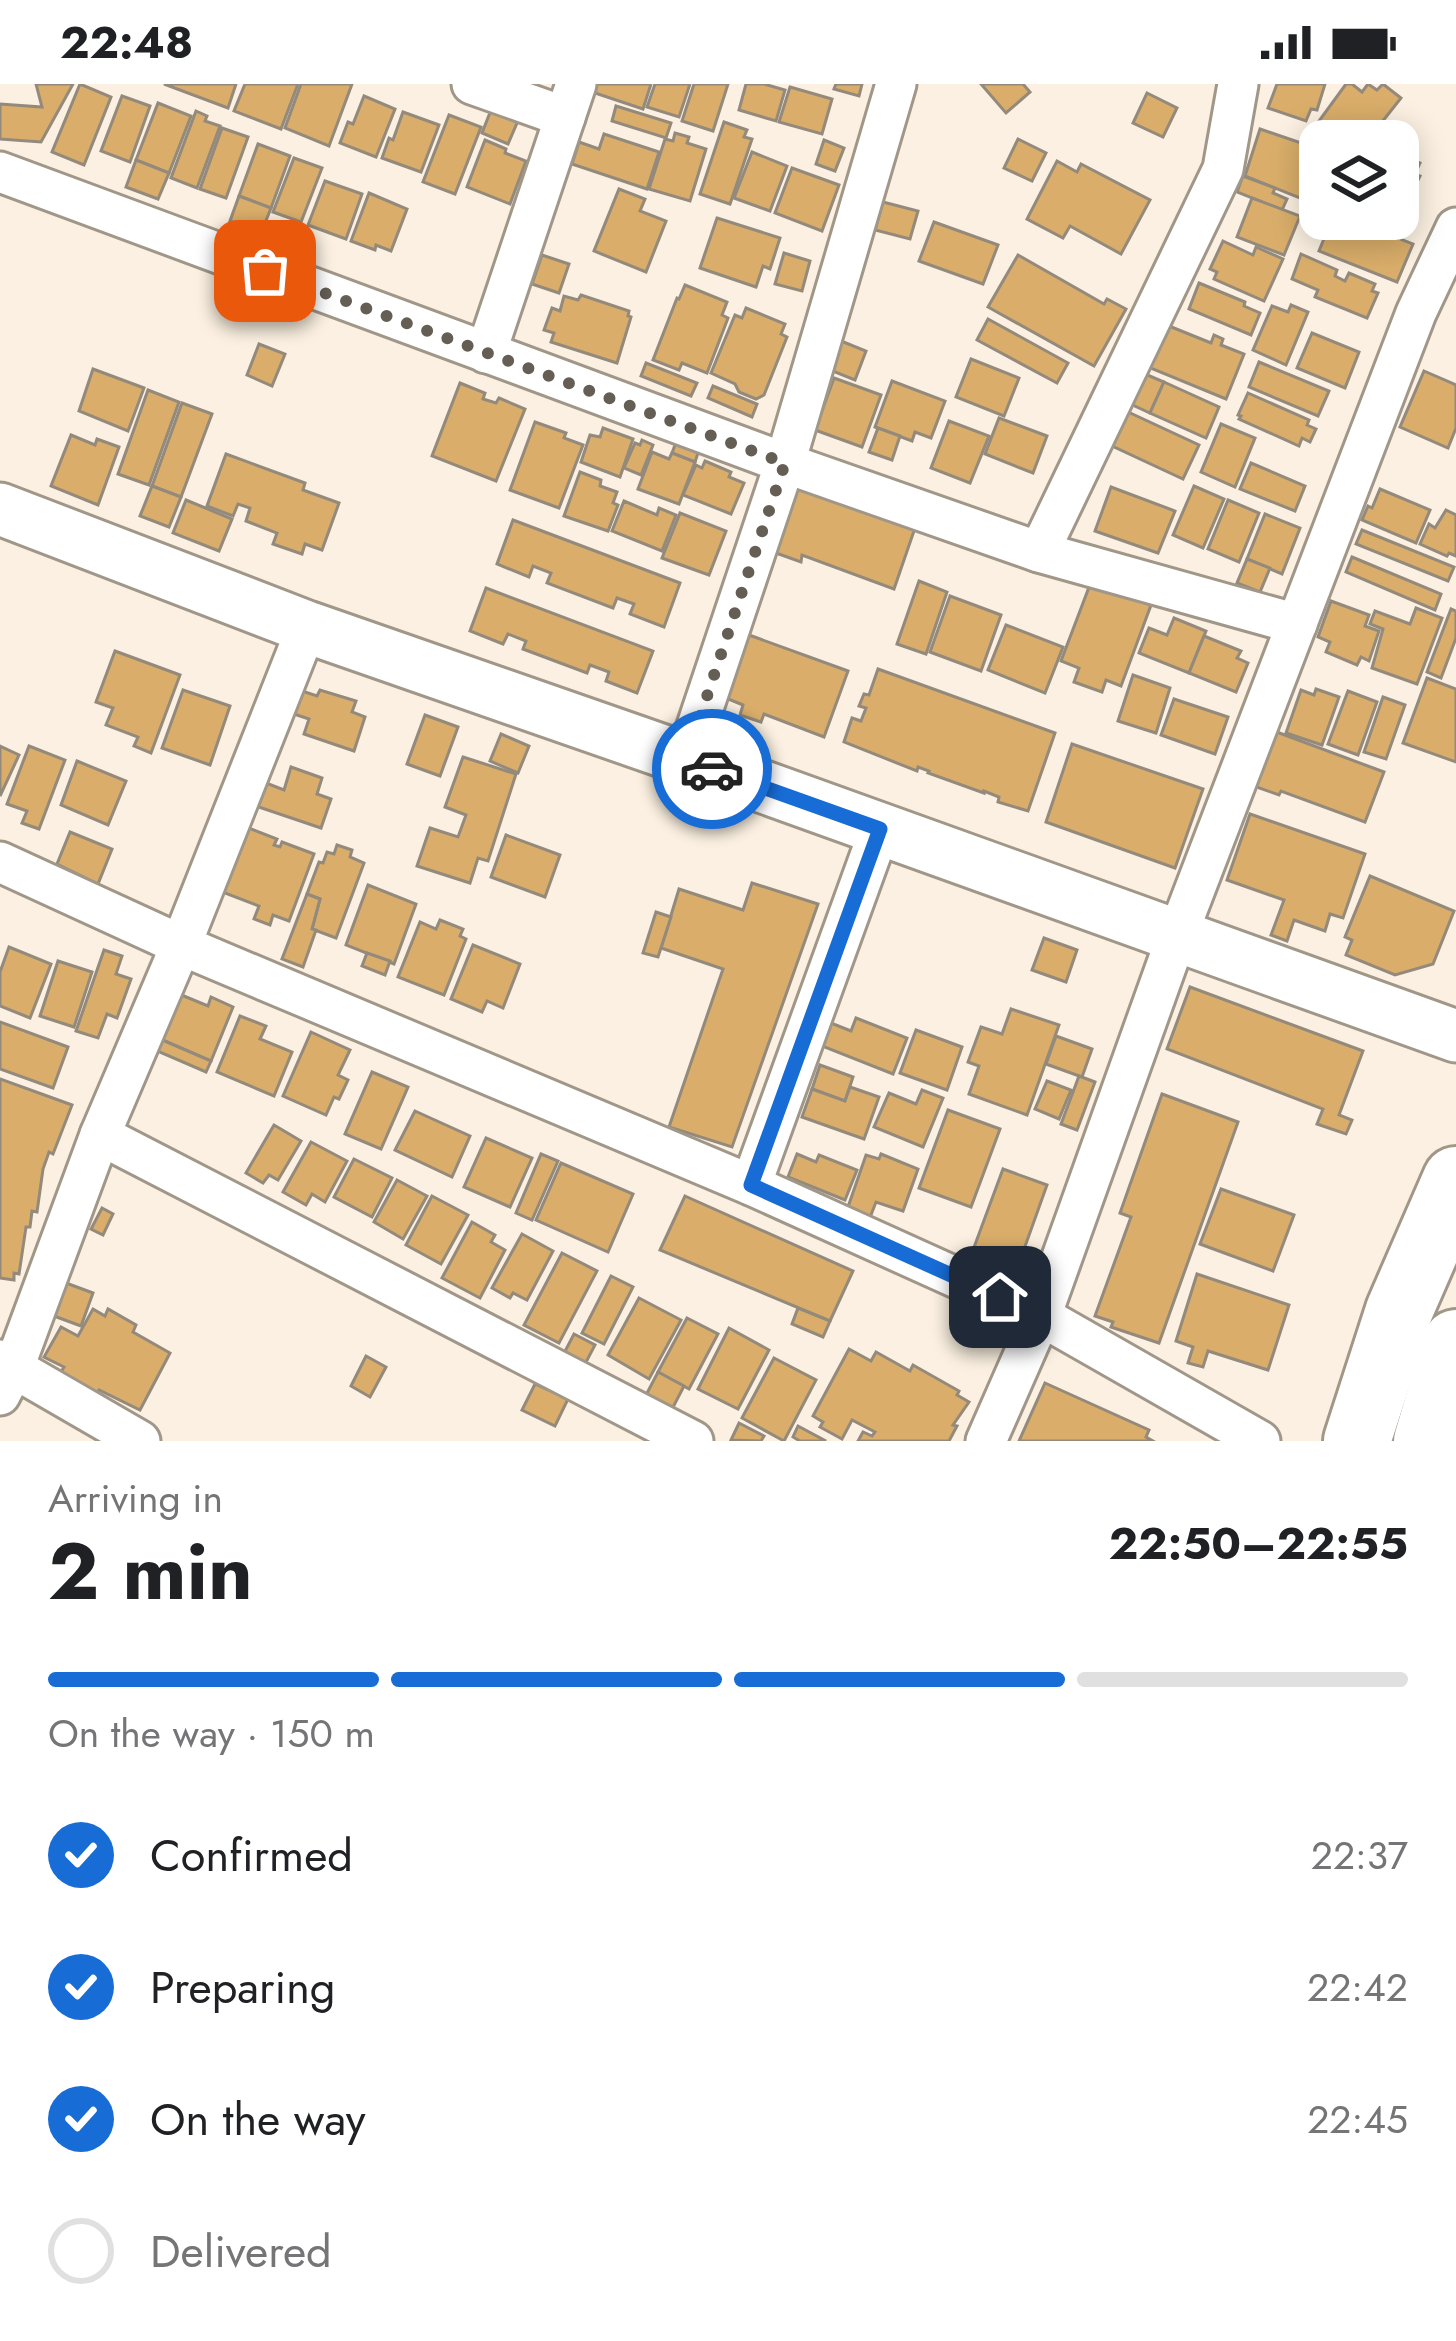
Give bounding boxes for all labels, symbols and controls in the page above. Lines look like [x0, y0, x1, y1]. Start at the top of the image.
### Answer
text: 22:48 [60, 10, 193, 75]
map controls [1299, 120, 1419, 240]
button: layers [1299, 120, 1419, 240]
pin [214, 220, 316, 322]
icon: bag [232, 238, 298, 304]
courier [652, 709, 772, 829]
icon: car [679, 736, 745, 802]
pin [949, 1246, 1051, 1348]
icon: home [967, 1264, 1033, 1330]
text: Arriving in [48, 1470, 223, 1527]
text: 22:50–22:55 [1109, 1511, 1408, 1576]
text: 2 min [48, 1516, 253, 1628]
text: On the way · 150 m [48, 1705, 375, 1762]
icon: check [48, 1822, 114, 1888]
text: Confirmed [150, 1823, 353, 1888]
text: 22:37 [1311, 1827, 1408, 1884]
icon: check [48, 1954, 114, 2020]
text: Preparing [150, 1955, 335, 2020]
text: 22:42 [1307, 1959, 1408, 2016]
icon: check [48, 2086, 114, 2152]
text: On the way [150, 2087, 366, 2152]
text: 22:45 [1307, 2091, 1408, 2148]
text: Delivered [150, 2219, 332, 2284]

